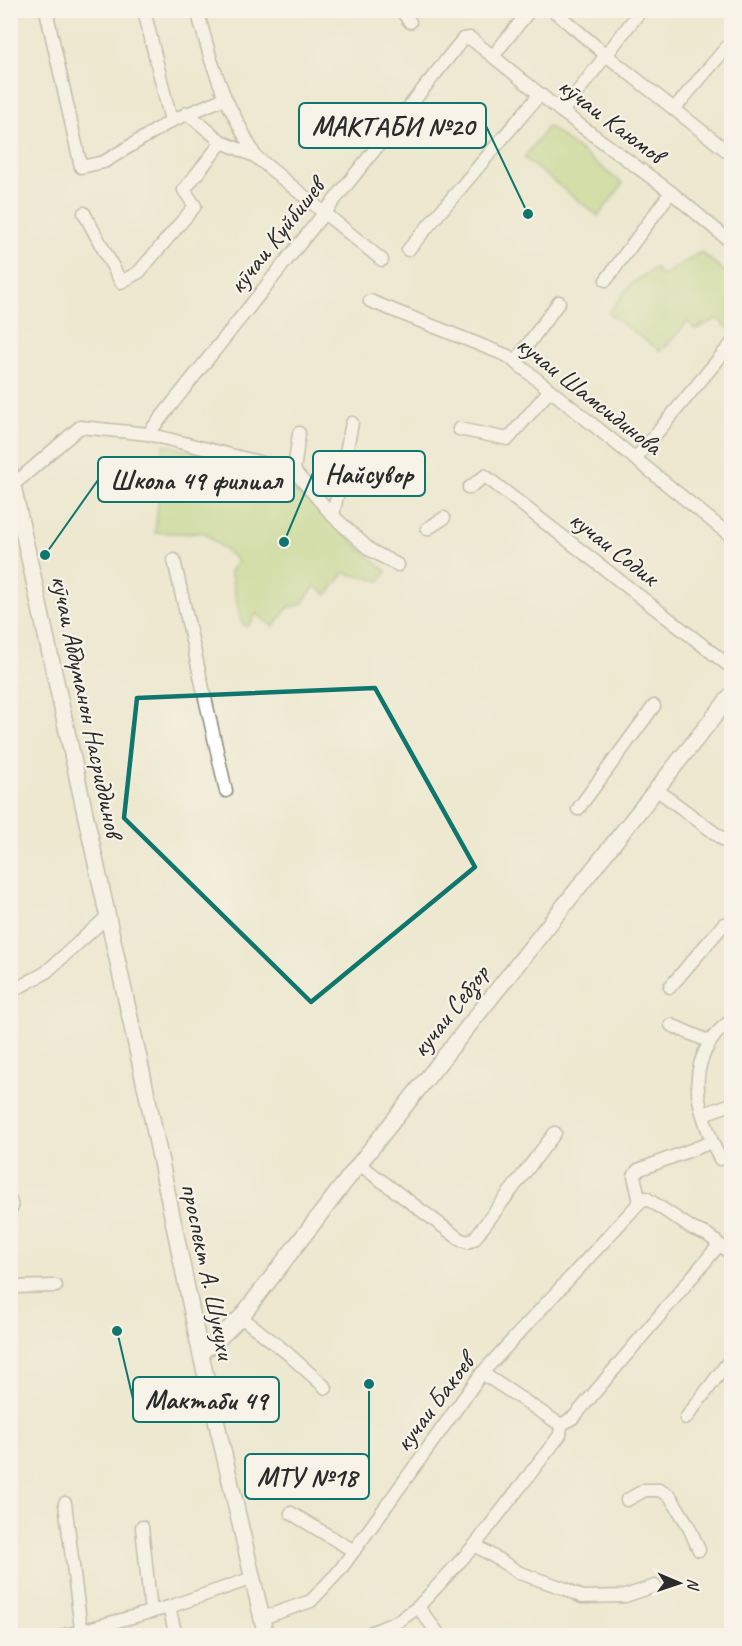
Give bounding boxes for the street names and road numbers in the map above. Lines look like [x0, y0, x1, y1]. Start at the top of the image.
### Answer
street label: кӯчаи Каюмов [551, 69, 674, 173]
street label: кӯчаи Куйбишев [221, 168, 335, 300]
street label: кучаи Шамсидинова [509, 328, 670, 463]
street label: кучаи Содик [563, 503, 667, 595]
street label: кӯчаи Абдуманон Насриддинов [43, 572, 132, 845]
street label: кучаи Себзор [404, 956, 499, 1065]
street label: проспект А. Шукухи [173, 1180, 243, 1365]
street label: кучаи Бакоев [387, 1343, 485, 1458]

